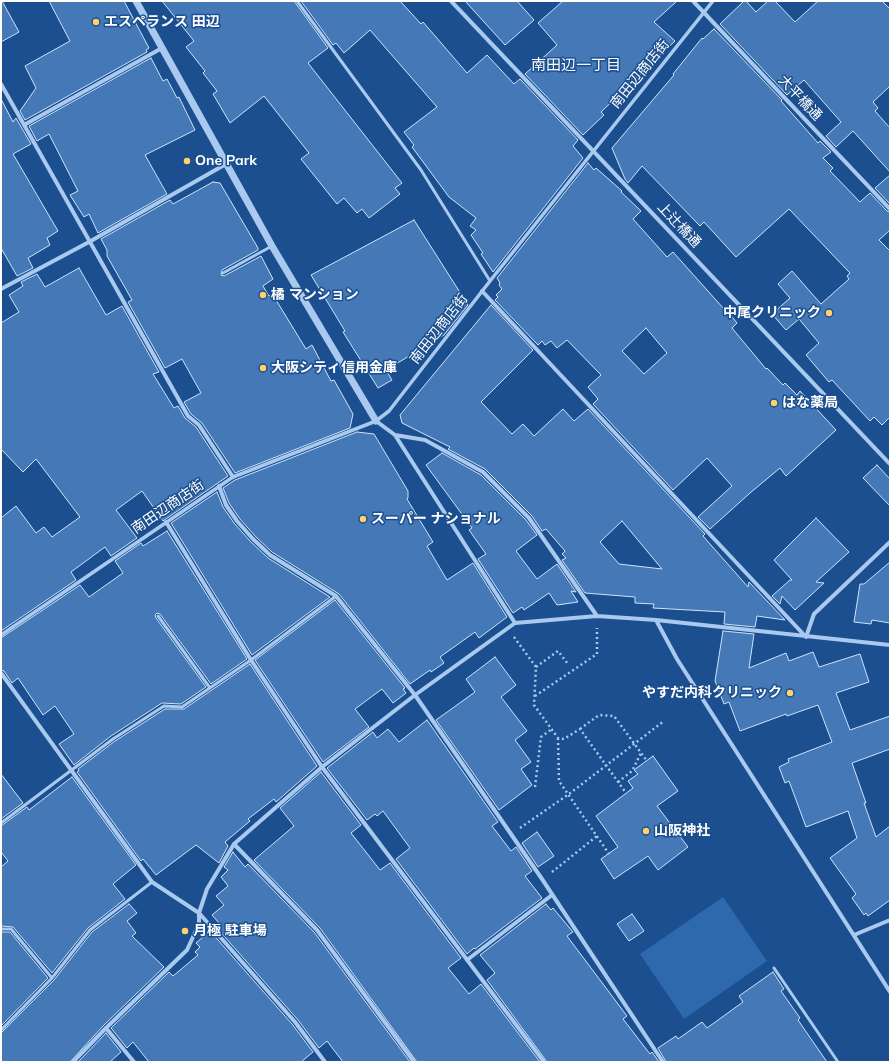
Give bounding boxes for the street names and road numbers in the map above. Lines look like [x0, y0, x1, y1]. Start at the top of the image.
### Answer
street label: 南田辺商店街 [607, 36, 673, 112]
street label: 大平橋通 [775, 72, 825, 124]
street label: 上辻橋通 [654, 199, 704, 251]
street label: 南田辺商店街 [407, 291, 471, 367]
street label: 南田辺商店街 [128, 477, 208, 537]

